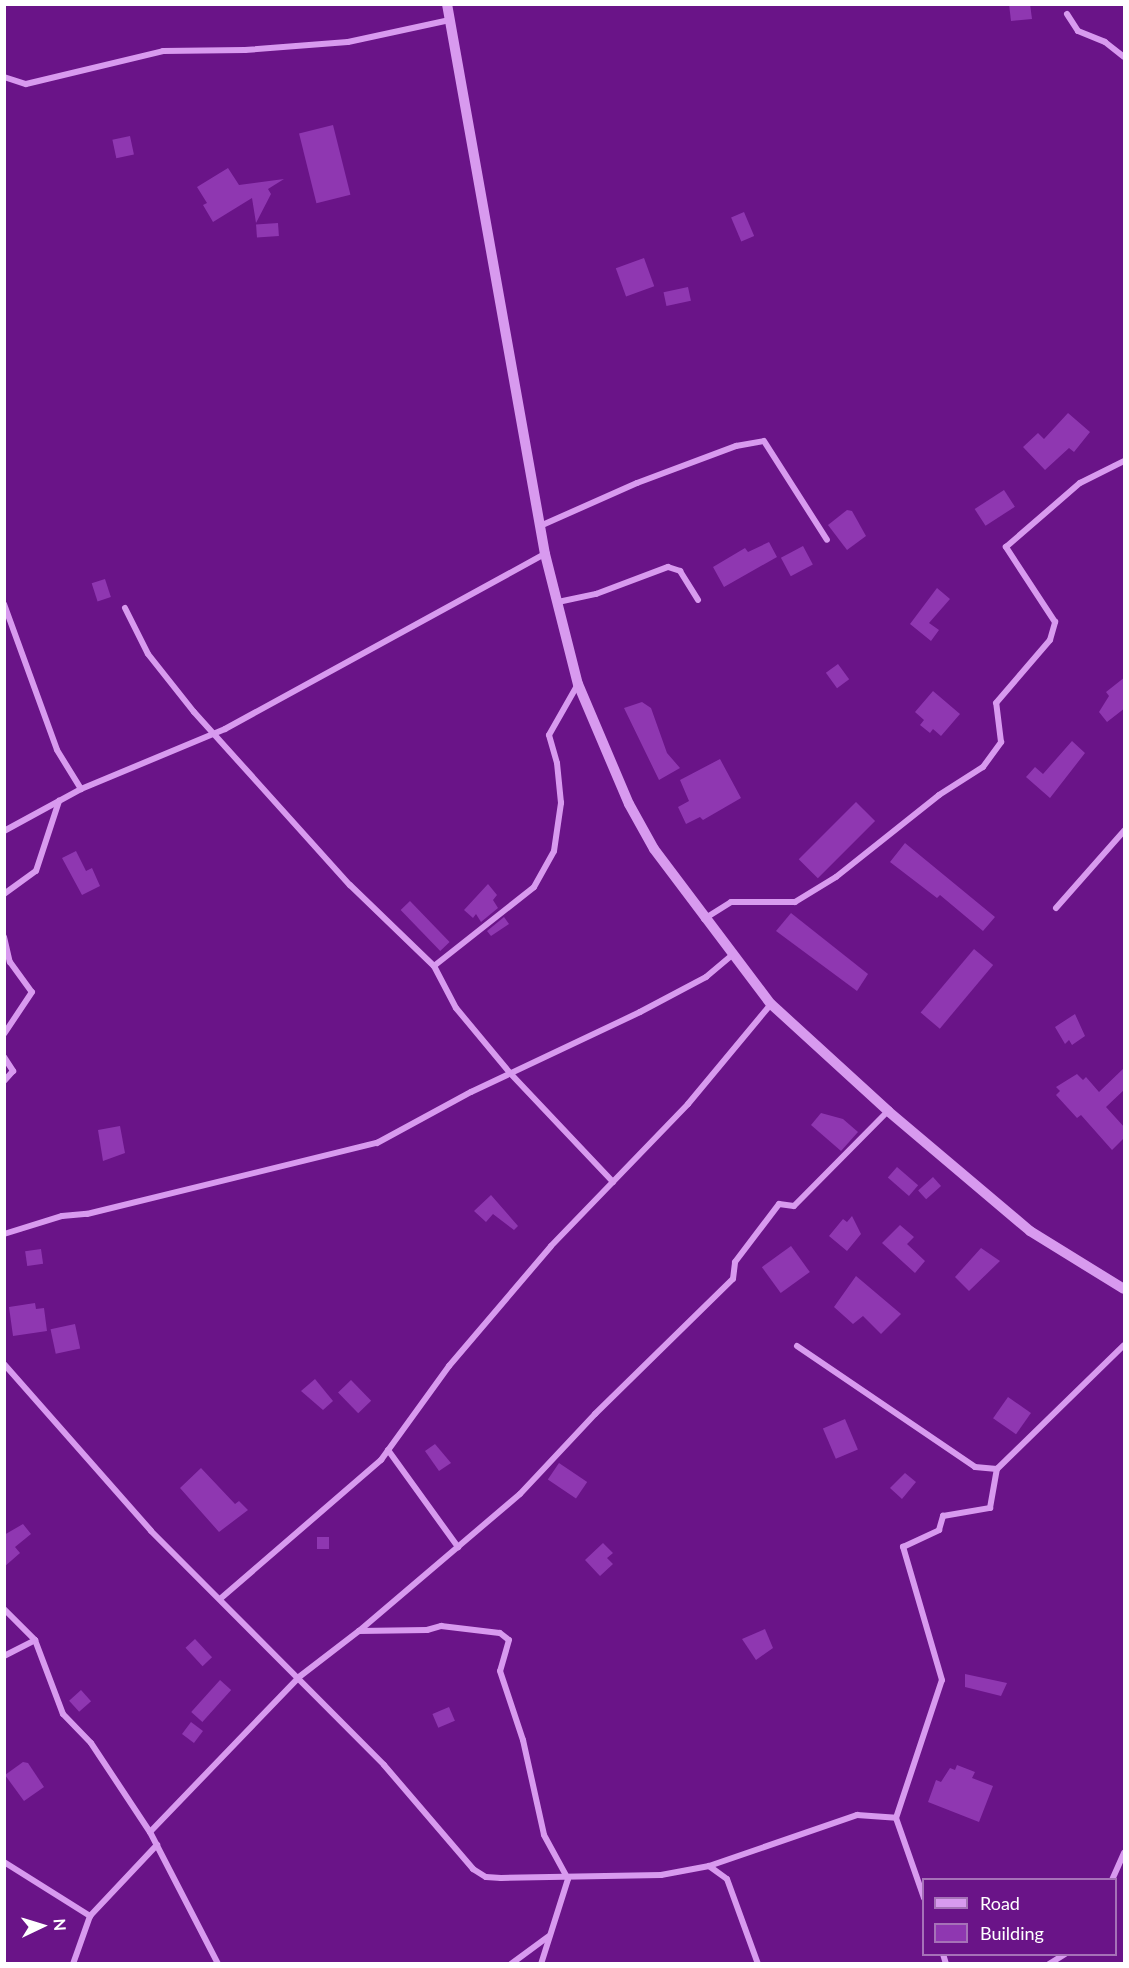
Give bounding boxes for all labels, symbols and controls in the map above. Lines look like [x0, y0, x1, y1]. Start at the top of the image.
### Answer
legend [922, 1878, 1117, 1956]
text: Road [980, 1892, 1020, 1914]
north arrow [12, 1896, 72, 1956]
text: N [51, 1918, 70, 1932]
text: Building [980, 1922, 1044, 1944]

